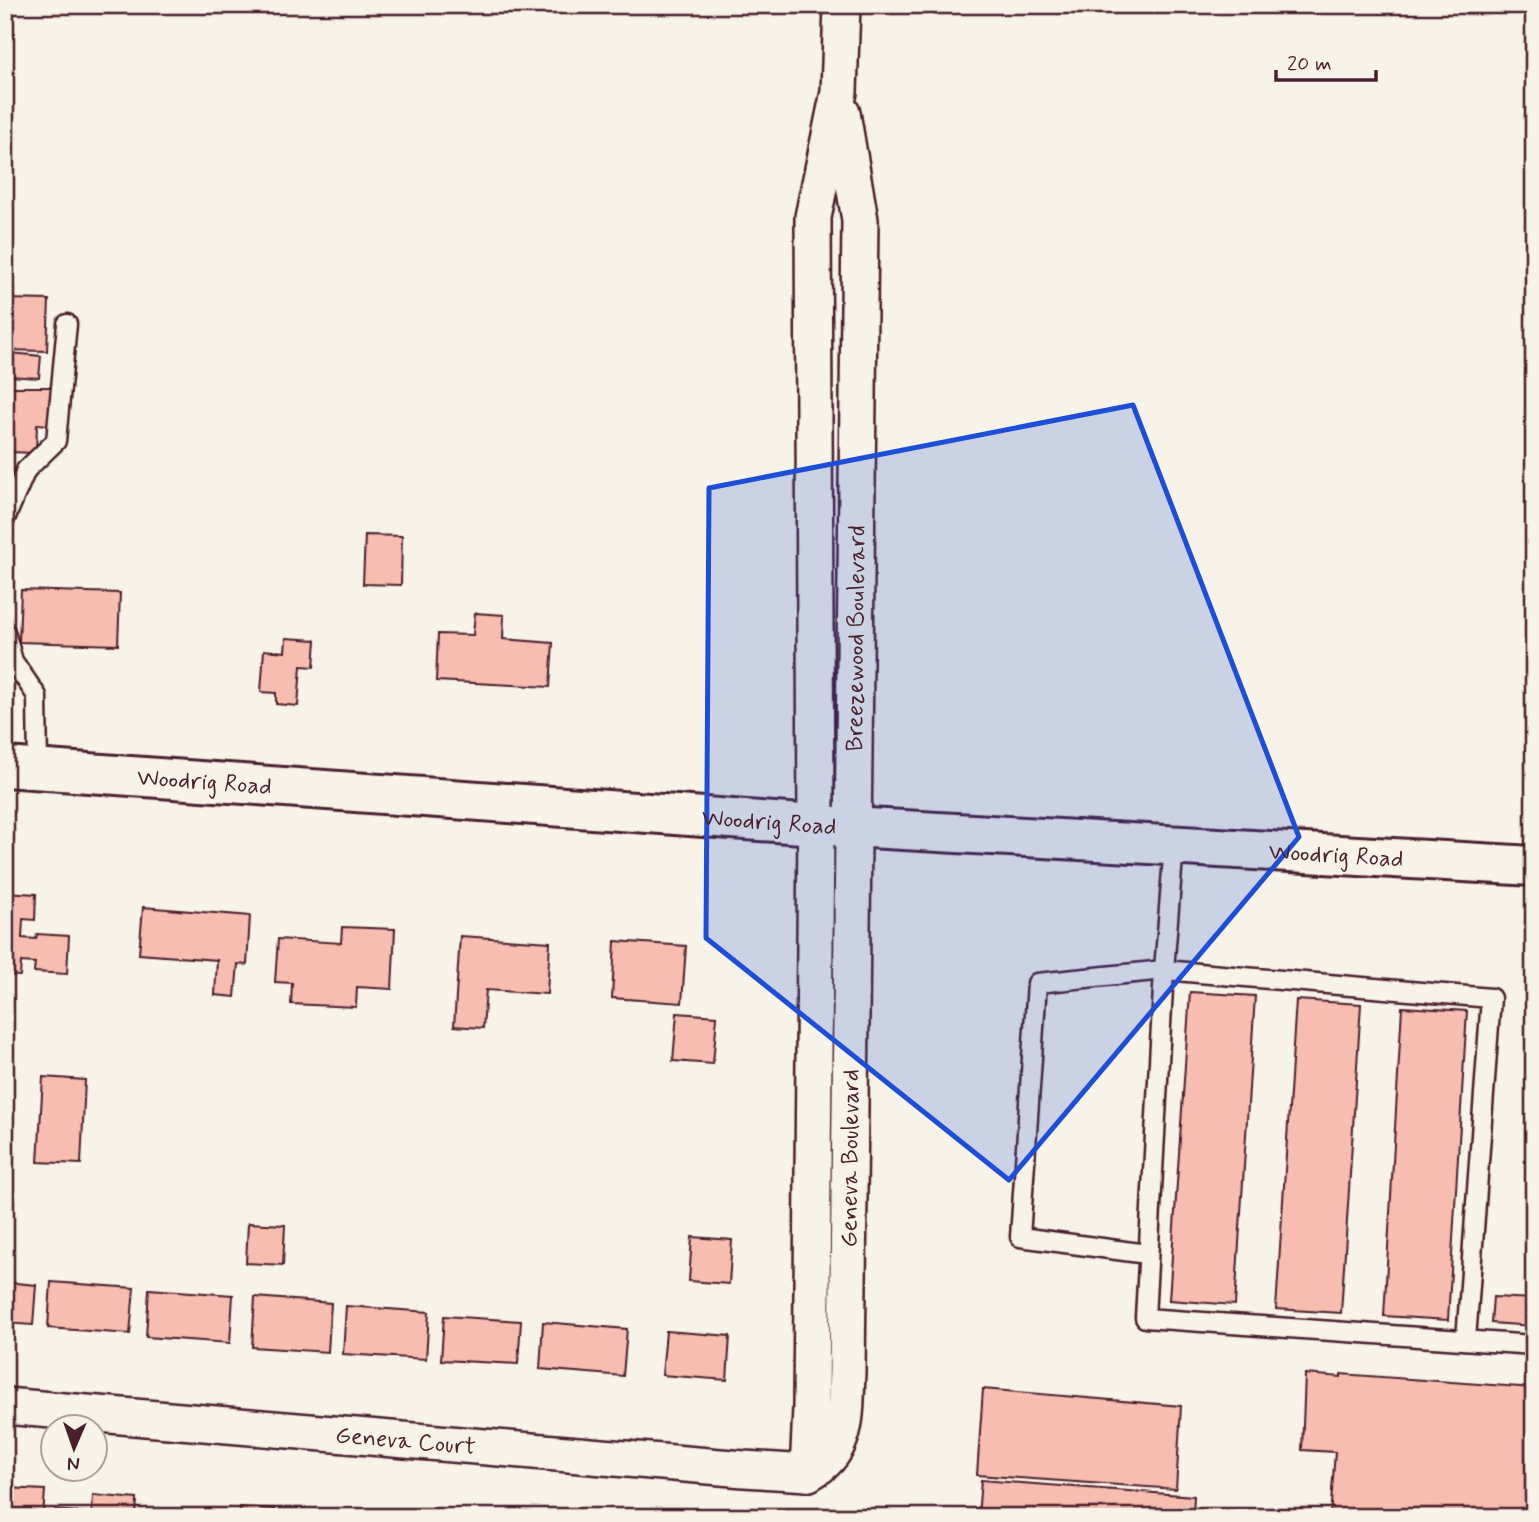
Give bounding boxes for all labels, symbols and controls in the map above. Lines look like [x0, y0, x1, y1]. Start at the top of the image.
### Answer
scale bar [1276, 38, 1376, 82]
text: 20 m [1287, 50, 1332, 78]
street label: Breezewood Boulevard [840, 525, 874, 752]
street label: Woodrig Road [136, 762, 273, 803]
street label: Woodrig Road [701, 803, 837, 843]
street label: Woodrig Road [1268, 837, 1404, 876]
street label: Geneva Boulevard [834, 1069, 867, 1248]
north arrow [38, 1414, 108, 1484]
street label: Geneva Court [334, 1420, 477, 1463]
text: N [67, 1451, 80, 1476]

